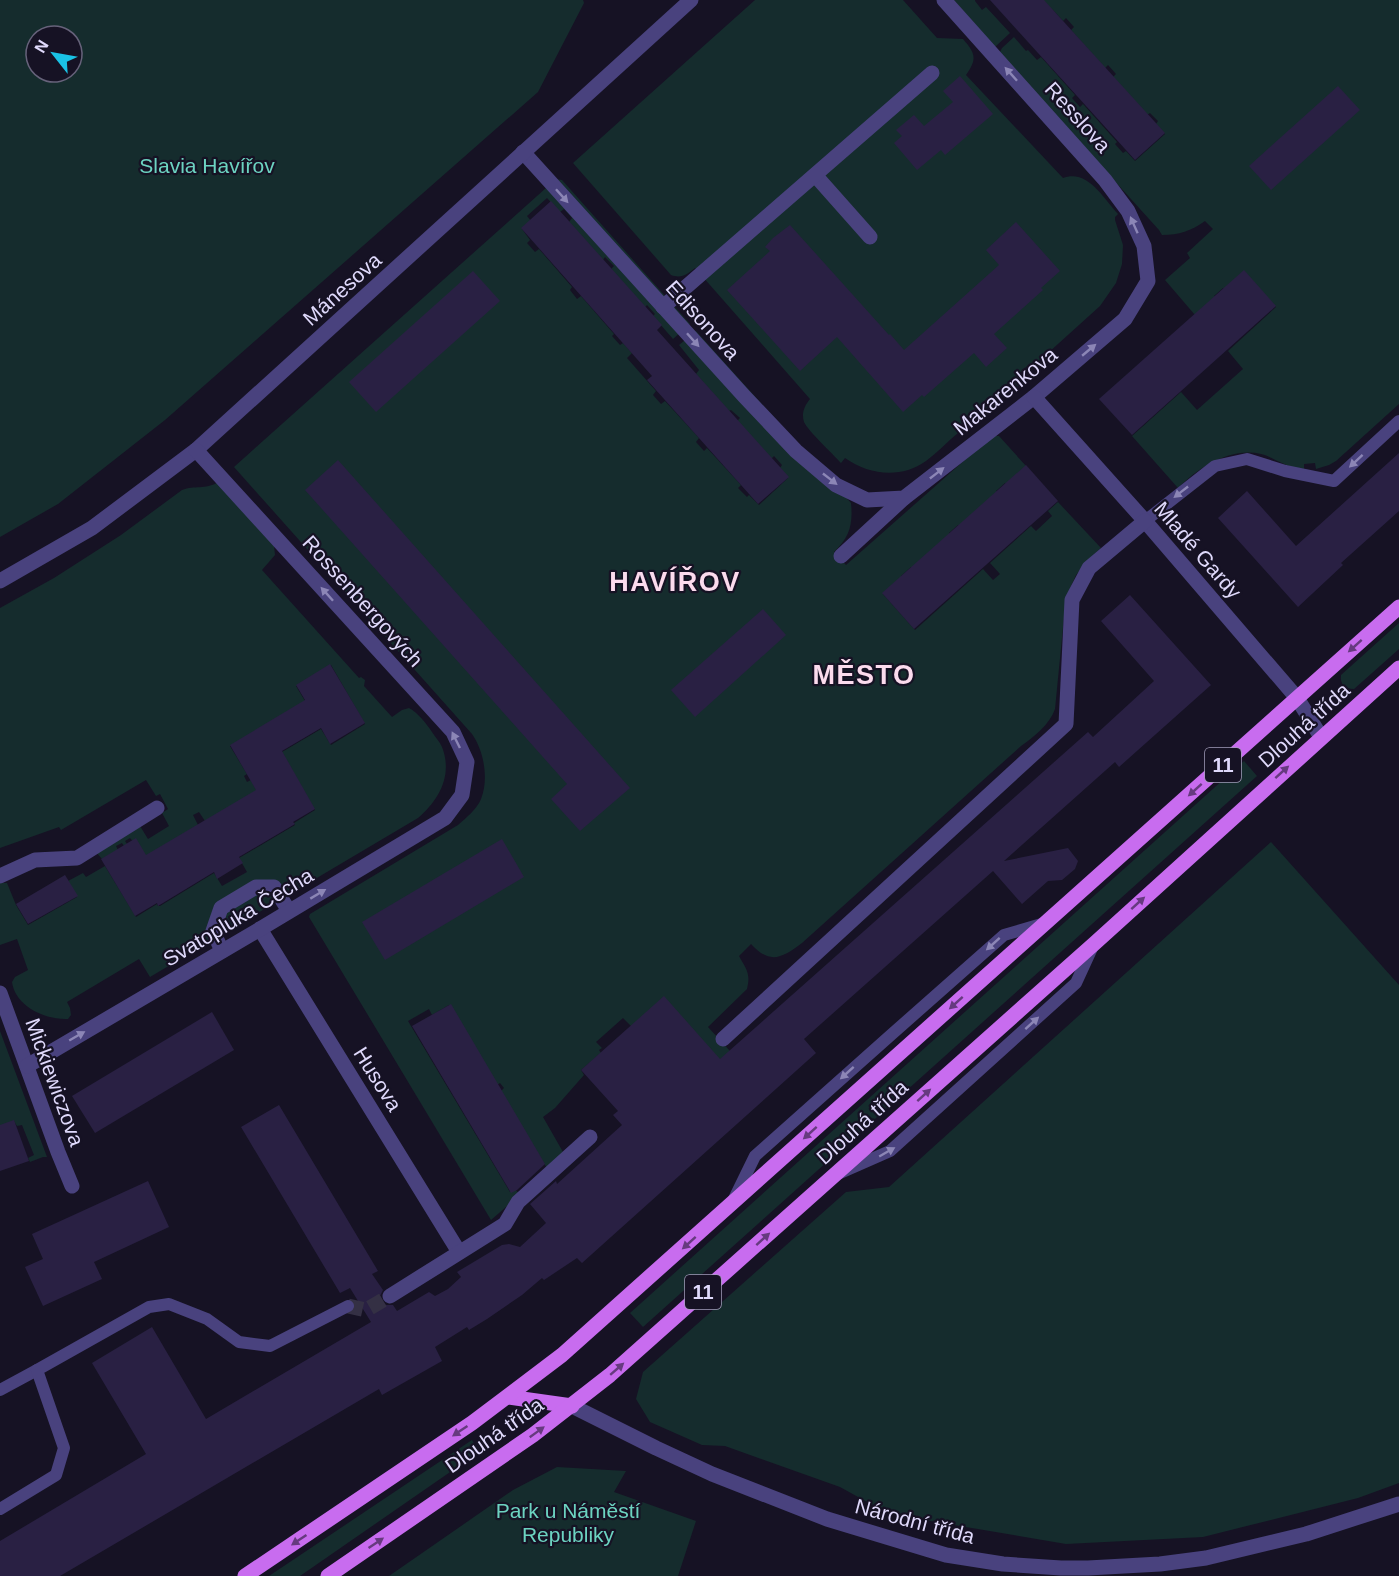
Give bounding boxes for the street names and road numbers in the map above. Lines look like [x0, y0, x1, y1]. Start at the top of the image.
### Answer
street label: Resslova [1041, 77, 1116, 157]
street label: Mánesova [298, 248, 386, 330]
street label: Edisonova [662, 276, 745, 364]
street label: Makarenkova [949, 342, 1061, 440]
street label: Mladé Gardy [1150, 497, 1246, 603]
street label: Rossenbergových [298, 531, 428, 671]
street label: Dlouhá třída [1254, 678, 1354, 772]
road number: 11 [1205, 748, 1241, 782]
street label: Svatopluka Čecha [159, 863, 317, 971]
street label: Mickiewiczova [21, 1015, 89, 1149]
street label: Husova [349, 1043, 407, 1116]
street label: Dlouhá třída [812, 1075, 912, 1169]
road number: 11 [685, 1275, 721, 1309]
street label: Dlouhá třída [441, 1393, 548, 1477]
street label: Národní třída [853, 1494, 977, 1548]

